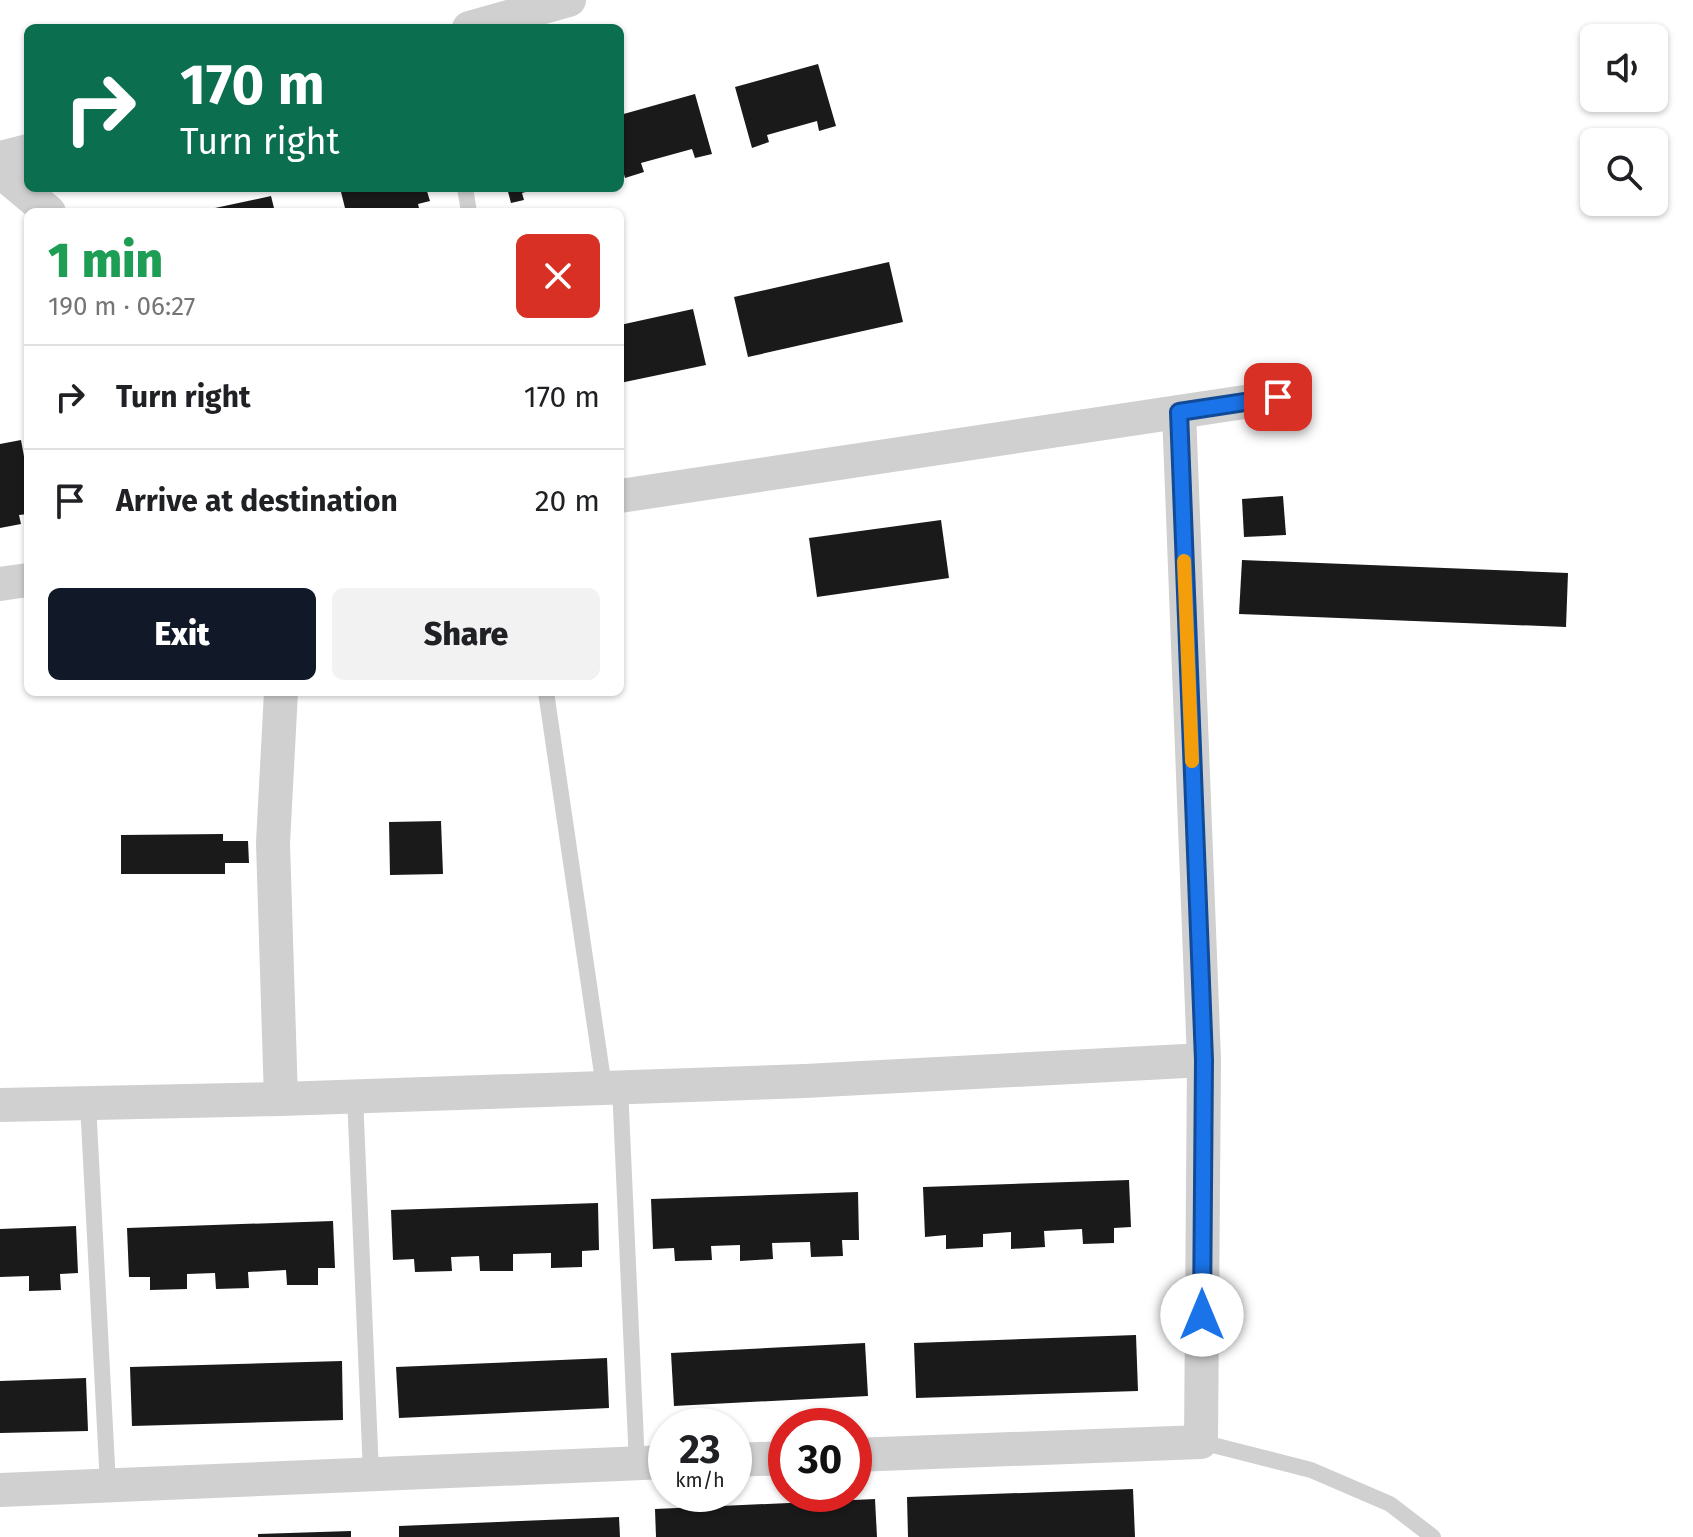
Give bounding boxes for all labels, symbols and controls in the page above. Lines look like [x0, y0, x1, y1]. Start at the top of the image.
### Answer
map controls [1580, 24, 1668, 216]
button: sound [1580, 24, 1668, 112]
text: 170 m [180, 52, 325, 119]
icon: right [48, 56, 152, 160]
text: Turn right [180, 120, 340, 164]
button: search [1580, 128, 1668, 216]
text: 1 min [48, 232, 163, 290]
button: close [516, 234, 600, 318]
text: 190 m · 06:27 [48, 291, 195, 322]
pin [1244, 363, 1312, 431]
icon: right [48, 375, 92, 419]
icon: arrive [1256, 375, 1300, 419]
text: Turn right [116, 379, 251, 415]
text: 170 m [524, 379, 600, 415]
icon: arrive [48, 479, 92, 523]
text: Arrive at destination [116, 483, 398, 519]
text: 20 m [535, 483, 600, 519]
button: Exit [48, 588, 316, 680]
button: Share [332, 588, 600, 680]
position arrow [1160, 1273, 1244, 1357]
speed limit sign: 30 [768, 1408, 872, 1512]
text: 23 [679, 1426, 721, 1474]
text: km/h [675, 1468, 725, 1492]

